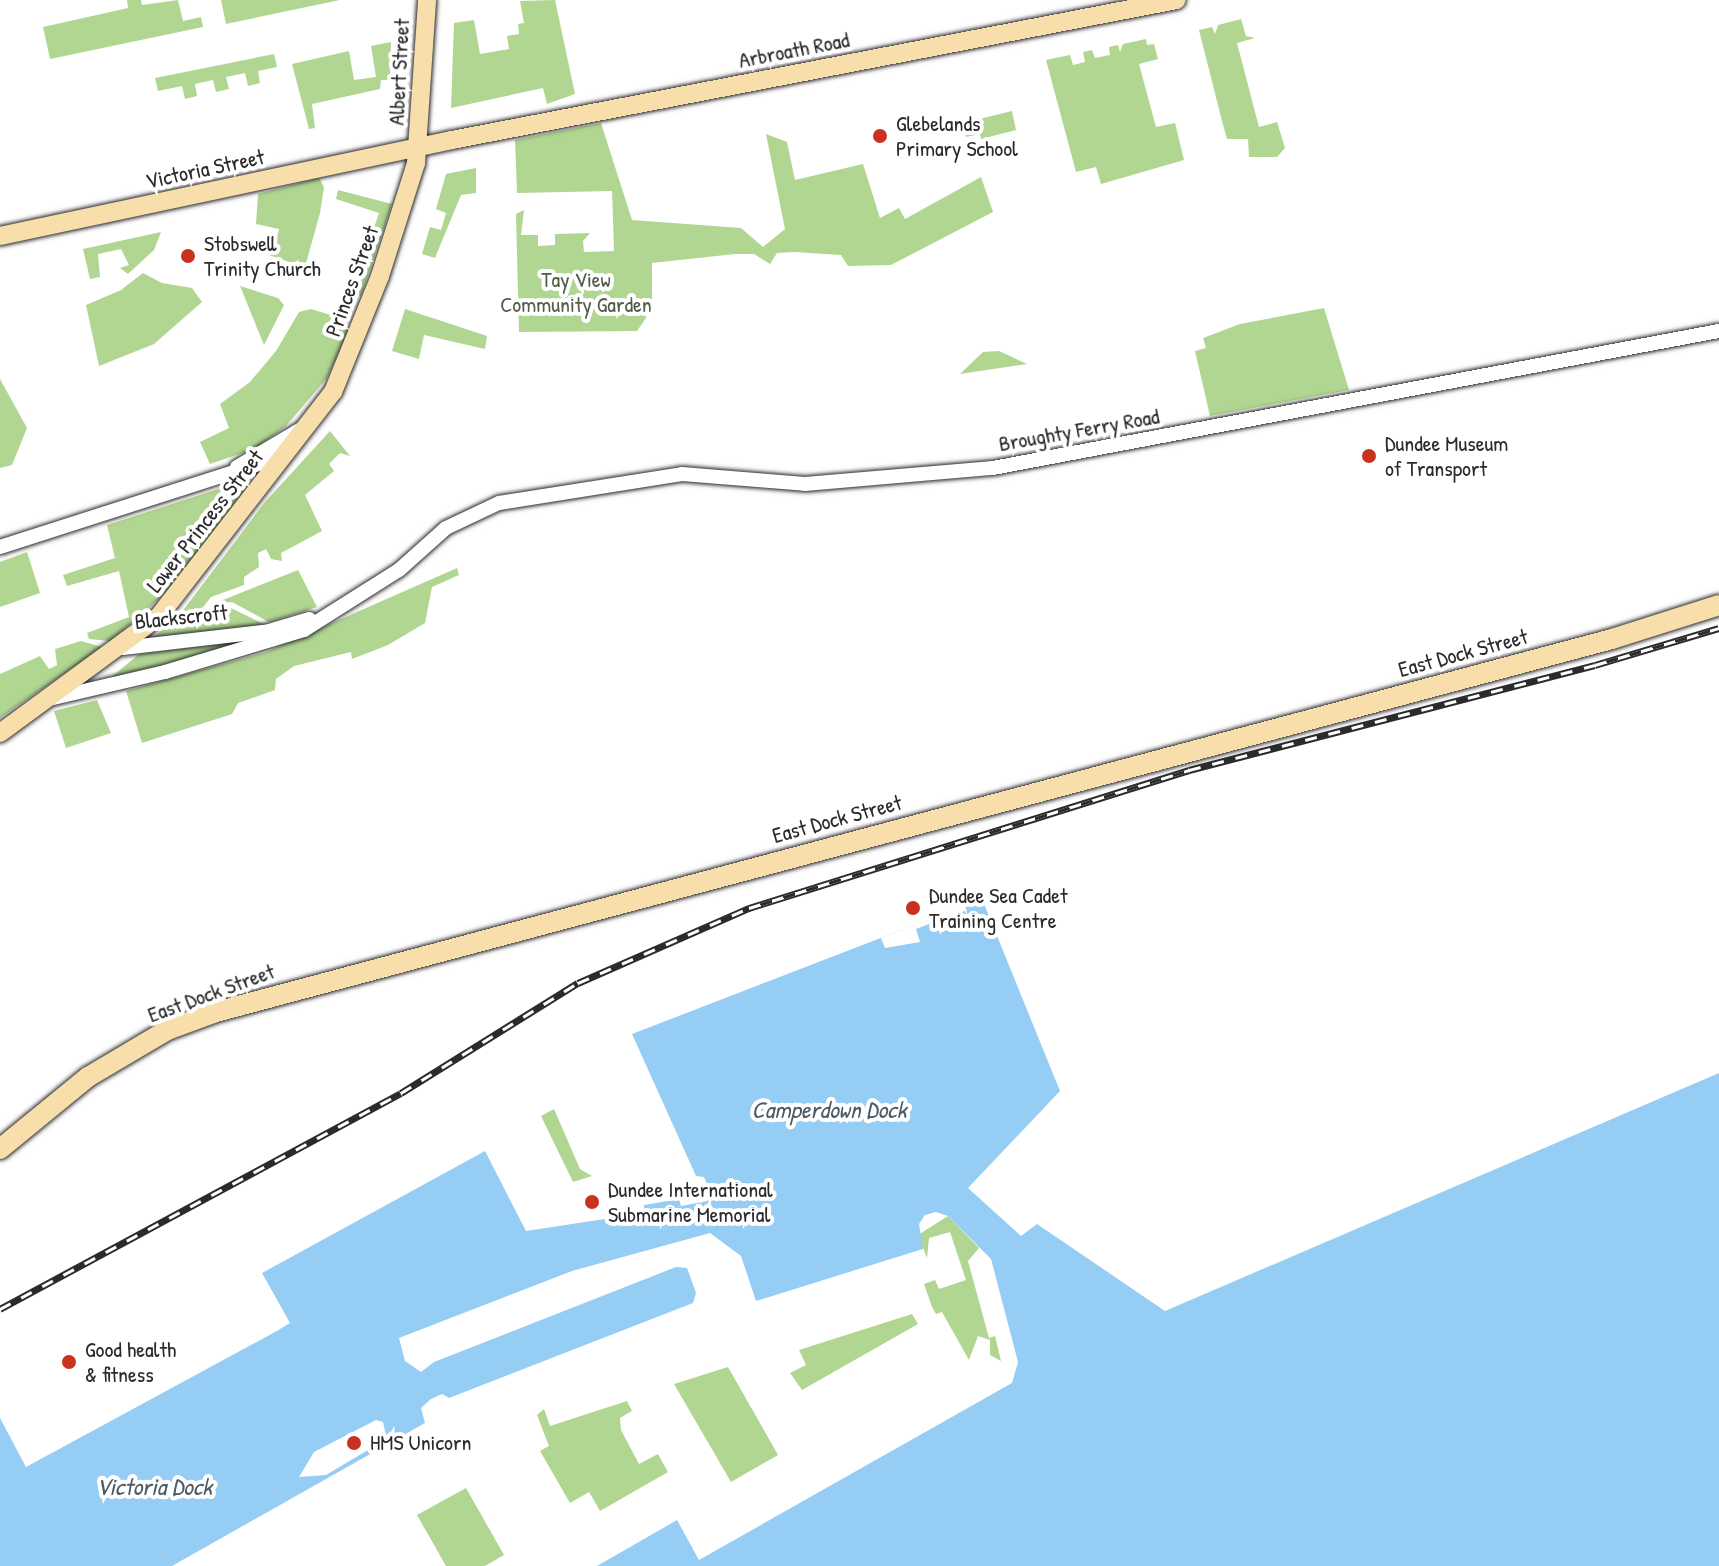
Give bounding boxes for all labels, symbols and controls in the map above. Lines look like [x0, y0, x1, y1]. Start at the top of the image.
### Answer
street label: Albert Street [383, 18, 415, 126]
street label: Arbroath Road [736, 26, 852, 74]
place label: Glebelands Primary School [896, 110, 1018, 162]
marker: Glebelands Primary School [871, 127, 889, 145]
street label: Victoria Street [143, 144, 267, 194]
street label: Princes Street [320, 222, 384, 340]
place label: Stobswell Trinity Church [204, 230, 321, 282]
marker: Stobswell Trinity Church [179, 247, 197, 265]
park label: Tay View Community Garden [500, 266, 652, 318]
street label: Broughty Ferry Road [997, 403, 1161, 457]
place label: Dundee Museum of Transport [1385, 430, 1508, 482]
street label: Lower Princess Street [141, 444, 269, 598]
marker: Dundee Museum of Transport [1360, 447, 1378, 465]
street label: Blackscroft [133, 599, 229, 635]
street label: East Dock Street [1395, 623, 1531, 683]
street label: East Dock Street [769, 789, 905, 849]
place label: Dundee Sea Cadet Training Centre [929, 882, 1067, 934]
marker: Dundee Sea Cadet Training Centre [904, 899, 922, 917]
street label: East Dock Street [144, 958, 278, 1028]
water label: Camperdown Dock [752, 1096, 906, 1124]
place label: Dundee International Submarine Memorial [608, 1176, 773, 1228]
marker: Dundee International Submarine Memorial [583, 1193, 601, 1211]
place label: Good health & fitness [85, 1336, 176, 1388]
marker: Good health & fitness [60, 1353, 78, 1371]
place label: HMS Unicorn [370, 1430, 471, 1456]
marker: HMS Unicorn [345, 1434, 363, 1452]
water label: Victoria Dock [96, 1473, 212, 1501]

